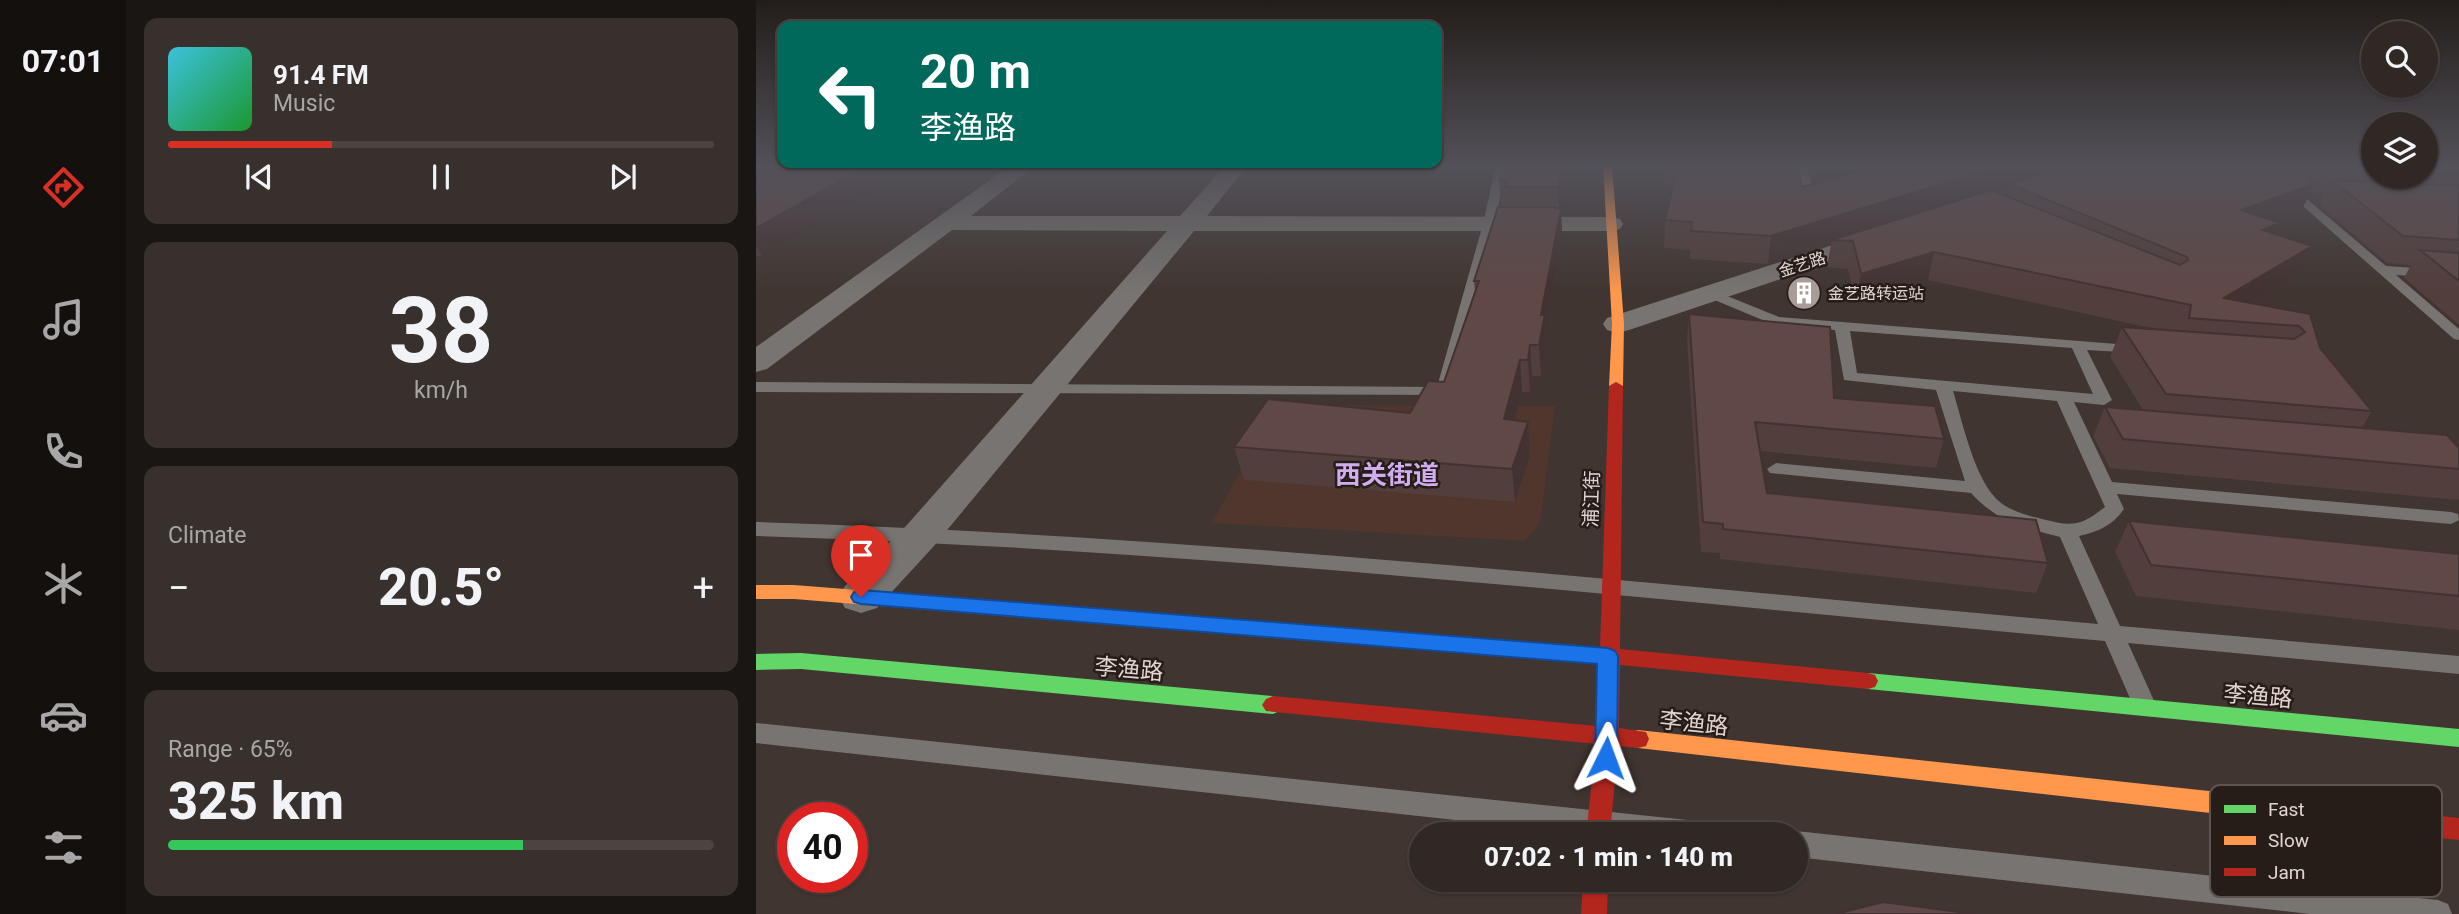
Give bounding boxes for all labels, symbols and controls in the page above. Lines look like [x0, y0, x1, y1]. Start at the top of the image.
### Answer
map controls [2361, 21, 2438, 189]
button: search [2361, 21, 2438, 98]
text: 07:01 [22, 42, 104, 80]
text: 20 m [920, 43, 1031, 100]
icon: left [805, 49, 896, 140]
text: 91.4 FM [273, 60, 369, 90]
text: Music [273, 90, 335, 117]
text: 李渔路 [920, 109, 1016, 147]
button: layers [2361, 112, 2438, 189]
icon: previous [240, 158, 278, 196]
icon: pause [422, 158, 460, 196]
icon: next [604, 158, 642, 196]
icon: directions [39, 163, 88, 212]
street label: 金艺路 [1776, 248, 1828, 281]
building icon: 金艺路转运站 [1785, 274, 1823, 312]
text: 38 [389, 278, 493, 384]
place label: 金艺路转运站 [1828, 284, 1924, 303]
icon: music [39, 295, 88, 344]
text: km/h [414, 377, 468, 404]
icon: phone [39, 427, 88, 476]
district label: 西关街道 [1335, 460, 1439, 490]
street label: 浦江街 [1579, 470, 1604, 528]
text: Climate [168, 522, 247, 549]
pin [831, 525, 891, 597]
icon: arrive [842, 536, 880, 574]
text: 20.5° [378, 557, 504, 618]
icon: climate [39, 559, 88, 608]
text: − [168, 566, 190, 610]
text: + [692, 566, 714, 610]
street label: 李渔路 [1093, 653, 1165, 686]
street label: 李渔路 [2222, 680, 2294, 713]
icon: car [39, 691, 88, 740]
street label: 李渔路 [1658, 706, 1730, 741]
position arrow [1569, 721, 1643, 795]
text: Range · 65% [168, 736, 293, 763]
text: 325 km [168, 771, 344, 832]
legend [2210, 785, 2442, 897]
text: Fast [2268, 798, 2305, 821]
speed limit sign: 40 [777, 802, 868, 893]
icon: filters [39, 823, 88, 872]
text: Slow [2268, 829, 2309, 852]
text: 07:02 · 1 min · 140 m [1484, 842, 1733, 872]
text: Jam [2268, 861, 2305, 884]

